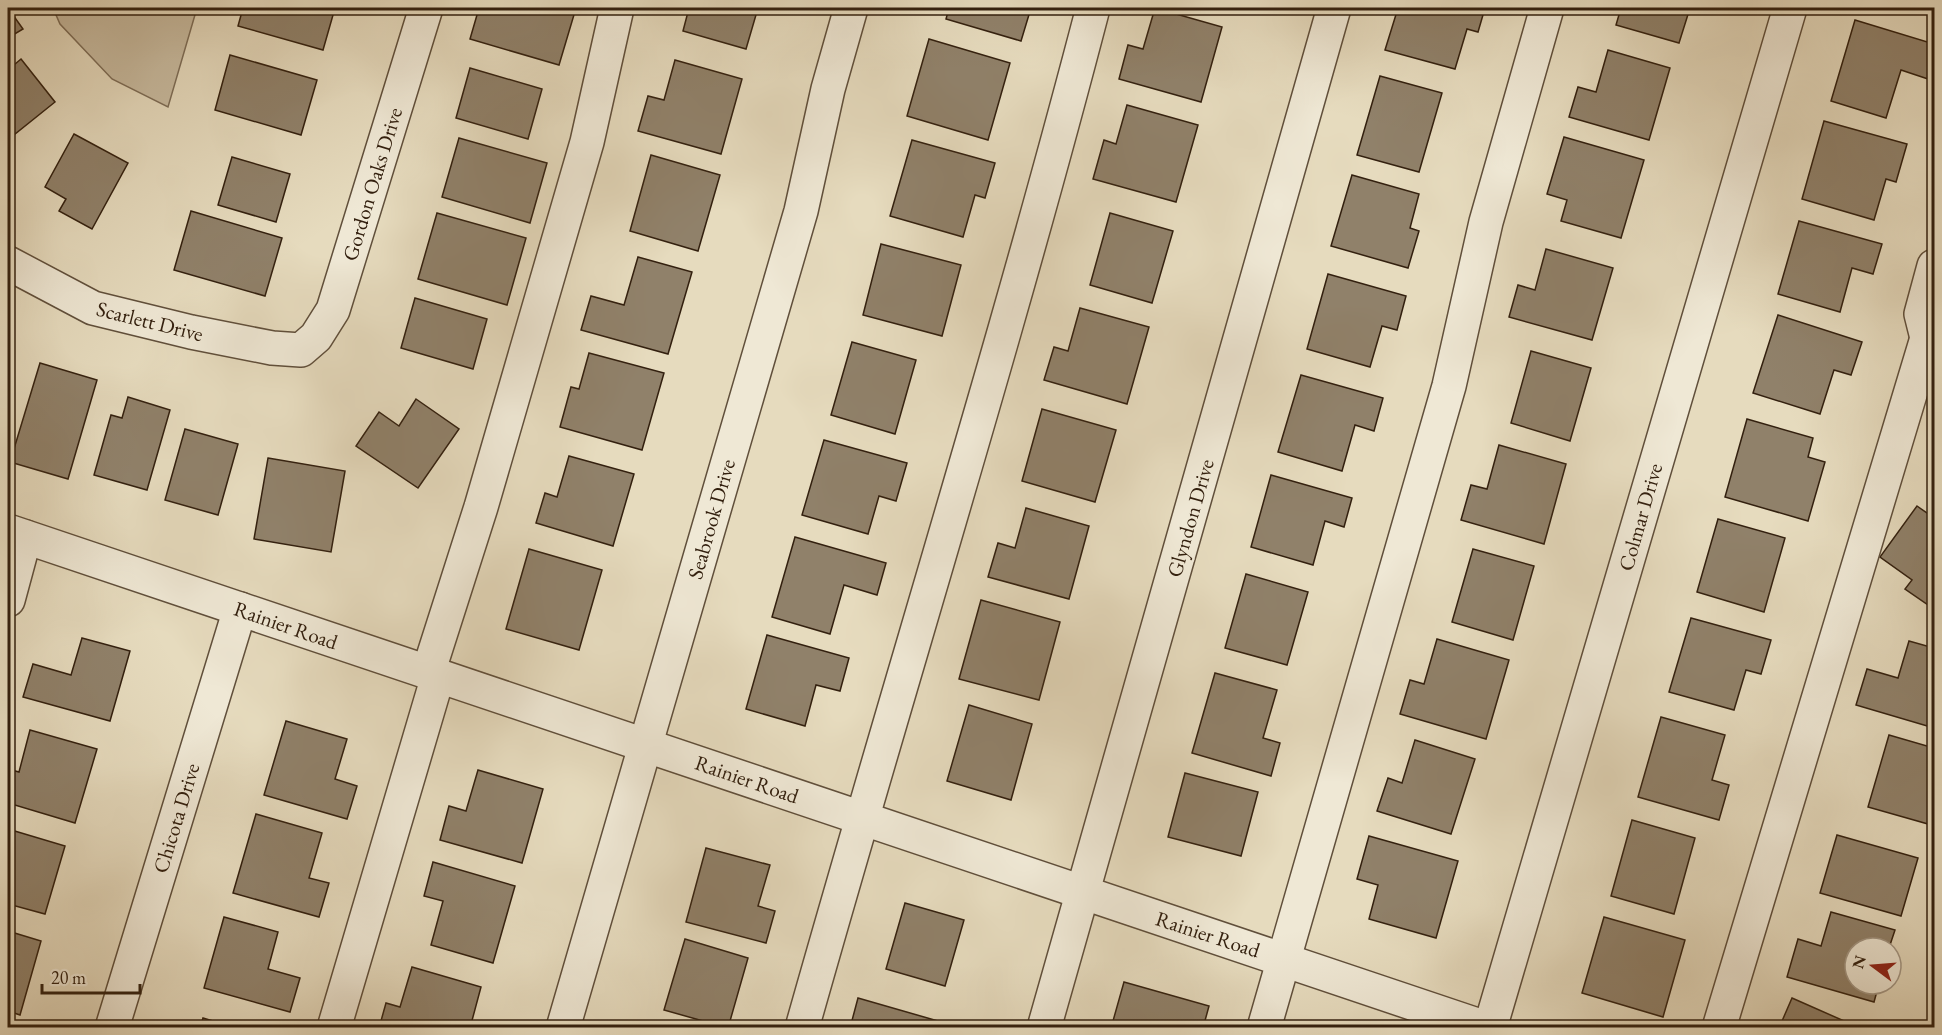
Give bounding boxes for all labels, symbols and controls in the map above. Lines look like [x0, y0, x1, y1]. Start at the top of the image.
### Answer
street label: Gordon Oaks Drive [336, 104, 408, 264]
street label: Scarlett Drive [94, 295, 206, 347]
street label: Seabrook Drive [681, 456, 741, 582]
street label: Glyndon Drive [1160, 456, 1220, 580]
street label: Colmar Drive [1612, 460, 1668, 574]
street label: Rainier Road [231, 595, 342, 655]
street label: Rainier Road [692, 749, 803, 809]
street label: Chicota Drive [147, 760, 205, 876]
street label: Rainier Road [1152, 904, 1264, 964]
north arrow [1843, 936, 1903, 996]
text: N [1847, 953, 1871, 971]
scale bar [42, 957, 140, 995]
text: 20 m [51, 966, 86, 989]

